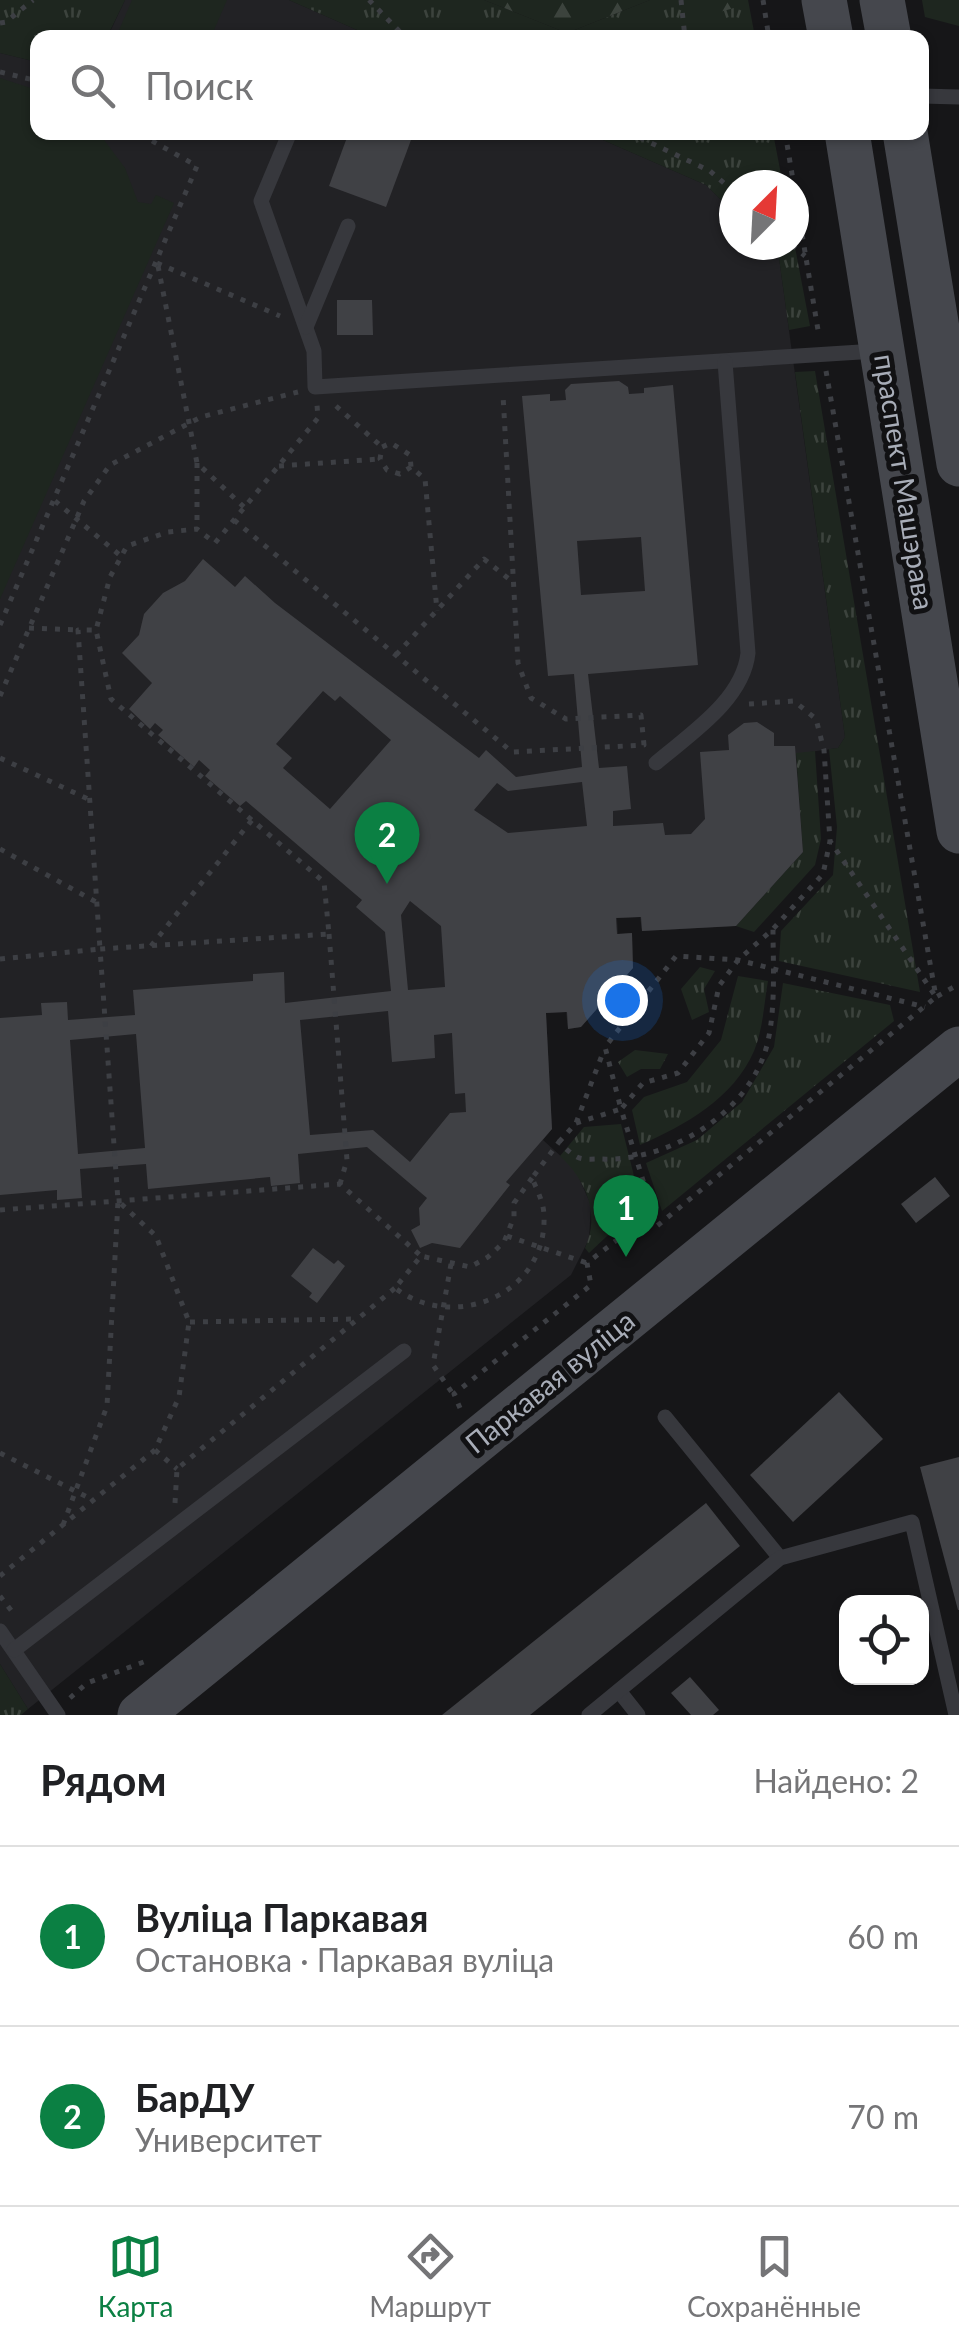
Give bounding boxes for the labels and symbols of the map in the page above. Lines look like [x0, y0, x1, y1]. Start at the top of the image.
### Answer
north arrow [719, 170, 809, 260]
street label: праспект Машэрава [868, 351, 942, 612]
pin: 2 [354, 802, 420, 884]
your location [597, 975, 648, 1026]
pin: 1 [594, 1174, 658, 1257]
street label: Паркавая вуліца [458, 1303, 641, 1460]

